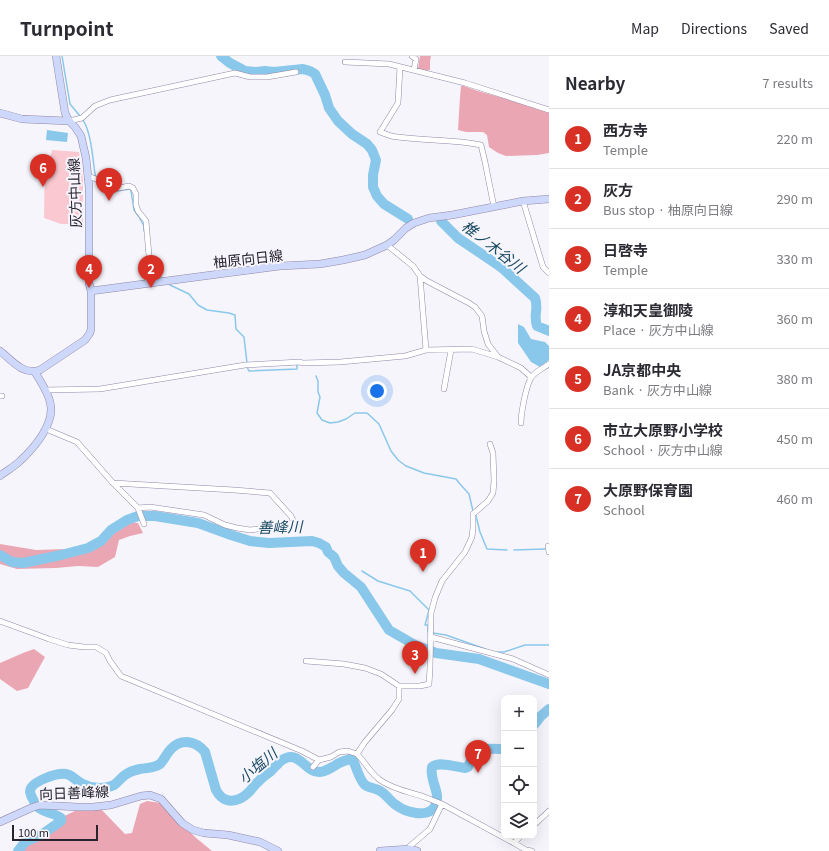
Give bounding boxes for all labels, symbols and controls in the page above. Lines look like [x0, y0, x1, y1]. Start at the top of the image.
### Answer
text: Turnpoint [20, 14, 114, 41]
text: Map [631, 18, 659, 38]
text: Directions [681, 18, 747, 38]
text: Saved [769, 18, 809, 38]
text: Nearby [565, 70, 625, 95]
text: 7 results [762, 73, 813, 92]
text: 西方寺 [603, 119, 648, 140]
text: 1 [574, 129, 582, 148]
text: 220 m [776, 129, 813, 148]
text: Temple [603, 140, 648, 159]
pin: 6 [30, 154, 56, 187]
street label: 灰方中山線 [63, 158, 85, 228]
pin: 5 [96, 168, 122, 201]
text: 灰方 [603, 179, 633, 200]
text: 2 [574, 189, 582, 208]
text: 290 m [776, 189, 813, 208]
text: Bus stop · 柚原向日線 [603, 200, 733, 219]
water label: 椎ノ木谷川 [458, 215, 532, 279]
text: 日啓寺 [603, 239, 648, 260]
street label: 柚原向日線 [212, 244, 284, 272]
text: 3 [574, 249, 582, 268]
text: 330 m [776, 249, 813, 268]
pin: 4 [76, 255, 102, 288]
pin: 2 [138, 255, 164, 288]
text: Temple [603, 260, 648, 279]
text: 淳和天皇御陵 [603, 299, 693, 320]
text: 4 [574, 309, 582, 328]
text: 360 m [776, 309, 813, 328]
text: Place · 灰方中山線 [603, 320, 714, 339]
text: JA京都中央 [603, 359, 681, 380]
text: 5 [574, 369, 582, 388]
text: 380 m [776, 369, 813, 388]
text: Bank · 灰方中山線 [603, 380, 712, 399]
your location [367, 381, 387, 401]
text: 市立大原野小学校 [603, 419, 723, 440]
text: 6 [574, 429, 582, 448]
text: 450 m [776, 429, 813, 448]
text: School · 灰方中山線 [603, 440, 723, 459]
text: 大原野保育園 [603, 479, 693, 500]
text: 7 [574, 489, 582, 508]
text: 460 m [776, 489, 813, 508]
text: School [603, 500, 645, 519]
water label: 善峰川 [257, 515, 305, 537]
pin: 1 [410, 539, 436, 572]
pin: 3 [402, 641, 428, 674]
map controls [501, 695, 537, 839]
button: + [501, 695, 537, 731]
button: − [501, 731, 537, 767]
pin: 7 [465, 740, 491, 773]
water label: 小塩川 [233, 741, 283, 788]
button: locate [501, 767, 537, 803]
street label: 向日善峰線 [39, 781, 109, 803]
button: layers [501, 803, 537, 839]
scale bar [12, 823, 98, 842]
text: 100 m [18, 824, 49, 840]

